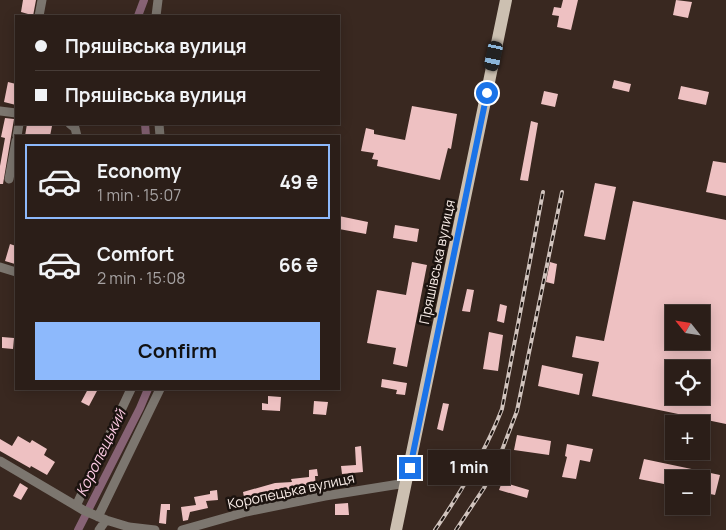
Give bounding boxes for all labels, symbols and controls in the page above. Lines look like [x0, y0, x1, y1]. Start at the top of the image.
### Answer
text: Пряшівська вулиця [65, 33, 247, 59]
car [483, 40, 504, 72]
text: Пряшівська вулиця [65, 82, 247, 108]
route start [476, 82, 498, 104]
text: Economy [97, 158, 181, 184]
icon: car [37, 159, 82, 204]
text: 49 ₴ [279, 169, 318, 195]
text: 1 min · 15:07 [97, 184, 181, 206]
street label: Пряшівська вулиця [414, 198, 459, 326]
text: Comfort [97, 241, 174, 267]
icon: car [37, 242, 82, 287]
text: 66 ₴ [279, 252, 318, 278]
text: 2 min · 15:08 [97, 267, 185, 289]
north arrow [665, 305, 710, 350]
map controls [665, 305, 710, 515]
button: Confirm [35, 322, 320, 380]
button: locate [665, 360, 710, 405]
water label: Коропецький [71, 405, 131, 500]
button: + [665, 415, 710, 460]
callout: 1 min [428, 450, 510, 486]
text: 1 min [449, 456, 489, 478]
route end [399, 457, 421, 479]
street label: Коропецька вулиця [226, 468, 356, 513]
button: − [665, 470, 710, 515]

